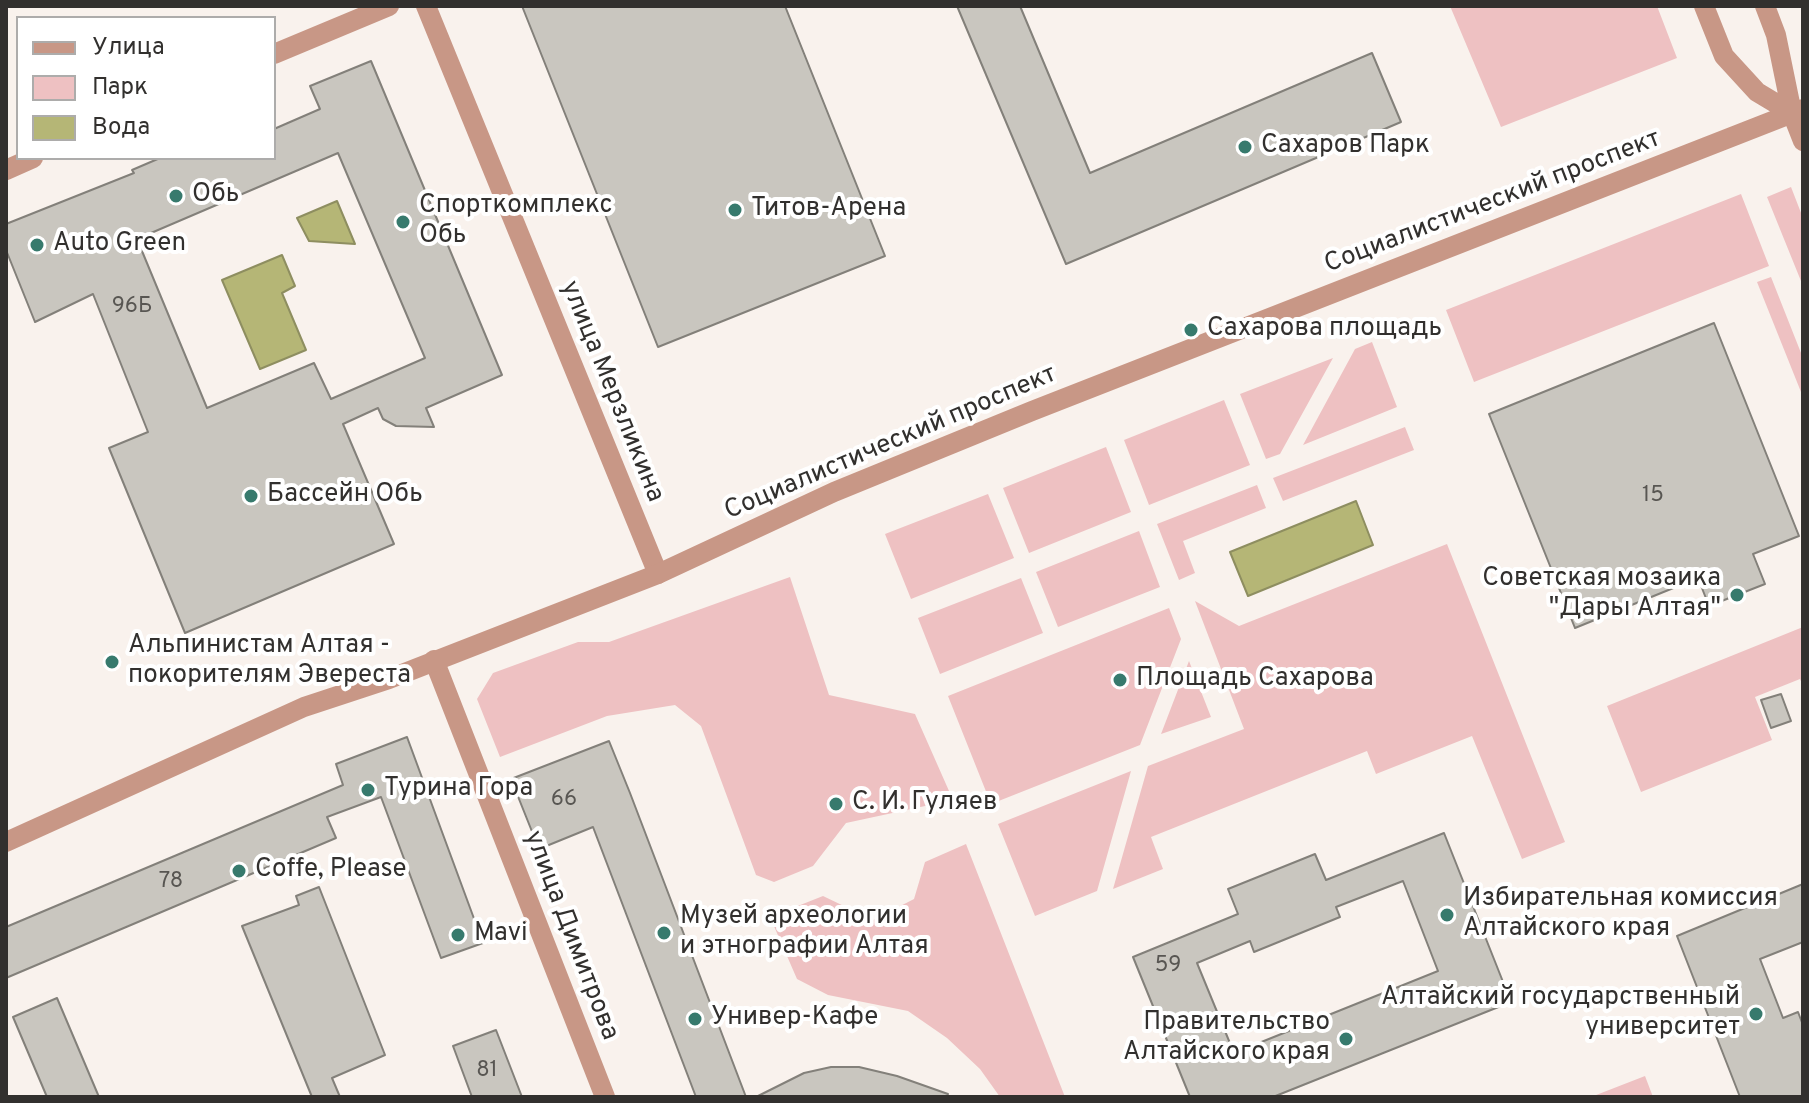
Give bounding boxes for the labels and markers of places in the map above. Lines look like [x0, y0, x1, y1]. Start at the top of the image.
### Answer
place label: Сахаров Парк [1261, 131, 1430, 163]
marker: Сахаров Парк [1236, 138, 1254, 156]
place label: Обь [192, 180, 239, 212]
marker: Обь [167, 187, 185, 205]
place label: Спорткомплекс Обь [419, 191, 613, 252]
place label: Титов-Арена [751, 194, 906, 226]
marker: Титов-Арена [726, 201, 744, 219]
marker: Спорткомплекс Обь [394, 213, 412, 231]
place label: Auto Green [53, 229, 186, 261]
marker: Auto Green [28, 236, 46, 254]
place label: Сахарова площадь [1207, 314, 1442, 346]
marker: Сахарова площадь [1182, 321, 1200, 339]
place label: Бассейн Обь [267, 480, 423, 512]
marker: Бассейн Обь [242, 487, 260, 505]
place label: Советская мозаика "Дары Алтая" [1482, 564, 1721, 626]
marker: Советская мозаика "Дары Алтая" [1728, 586, 1746, 604]
place label: Альпинистам Алтая - покорителям Эвереста [128, 631, 411, 692]
marker: Альпинистам Алтая - покорителям Эвереста [103, 653, 121, 671]
place label: Площадь Сахарова [1136, 664, 1374, 696]
marker: Площадь Сахарова [1111, 671, 1129, 689]
place label: Турина Гора [384, 774, 533, 806]
marker: Турина Гора [359, 781, 377, 799]
place label: С. И. Гуляев [852, 788, 997, 820]
marker: С. И. Гуляев [827, 795, 845, 813]
place label: Coffe, Please [255, 855, 406, 887]
marker: Coffe, Please [230, 862, 248, 880]
place label: Избирательная комиссия Алтайского края [1463, 884, 1778, 946]
place label: Музей археологии и этнографии Алтая [680, 902, 929, 964]
marker: Избирательная комиссия Алтайского края [1438, 906, 1456, 924]
place label: Mavi [474, 919, 528, 951]
marker: Музей археологии и этнографии Алтая [655, 924, 673, 942]
marker: Mavi [449, 926, 467, 944]
place label: Алтайский государственный университет [1381, 983, 1740, 1044]
place label: Универ-Кафе [711, 1003, 878, 1035]
marker: Алтайский государственный университет [1747, 1005, 1765, 1023]
place label: Правительство Алтайского края [1123, 1008, 1330, 1070]
marker: Универ-Кафе [686, 1010, 704, 1028]
marker: Правительство Алтайского края [1337, 1030, 1355, 1048]

